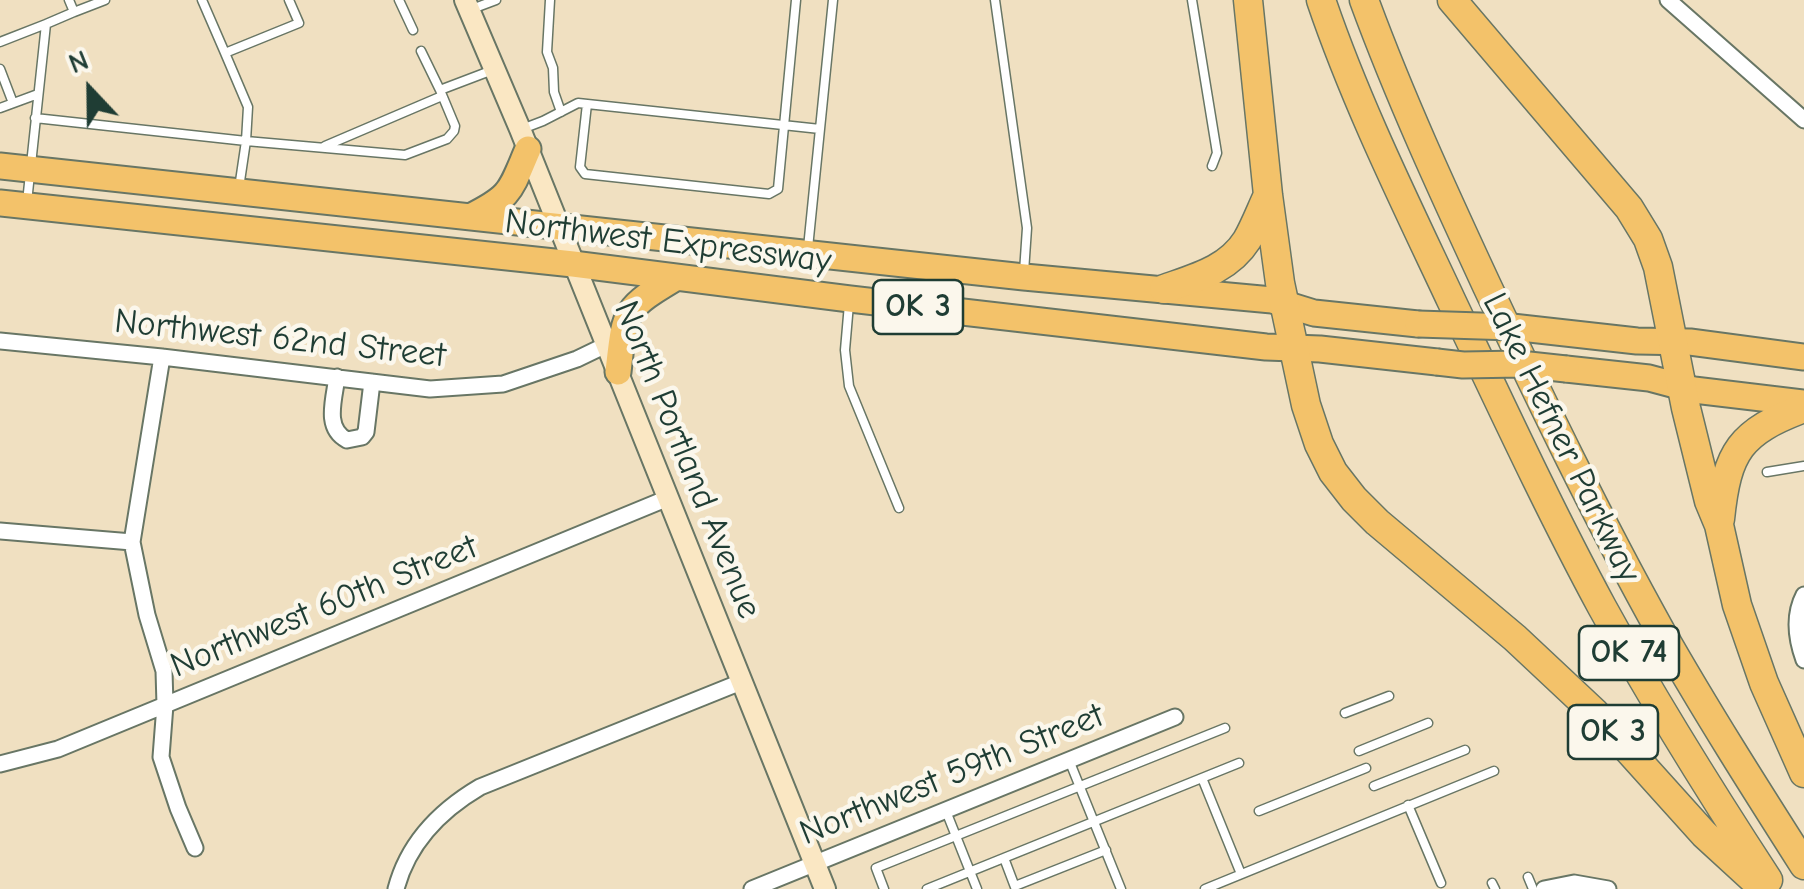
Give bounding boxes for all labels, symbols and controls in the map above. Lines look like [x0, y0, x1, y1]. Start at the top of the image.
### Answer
north arrow [40, 40, 140, 140]
text: N [64, 44, 93, 80]
street label: Northwest Expressway [502, 201, 834, 283]
road number: OK 3 [873, 280, 963, 334]
street label: Lake Hefner Parkway [1473, 287, 1649, 589]
street label: North Portland Avenue [604, 295, 770, 625]
street label: Northwest 62nd Street [112, 301, 448, 377]
street label: Northwest 60th Street [165, 526, 483, 688]
road number: OK 74 [1579, 626, 1679, 680]
street label: Northwest 59th Street [794, 695, 1110, 855]
road number: OK 3 [1568, 705, 1658, 759]

